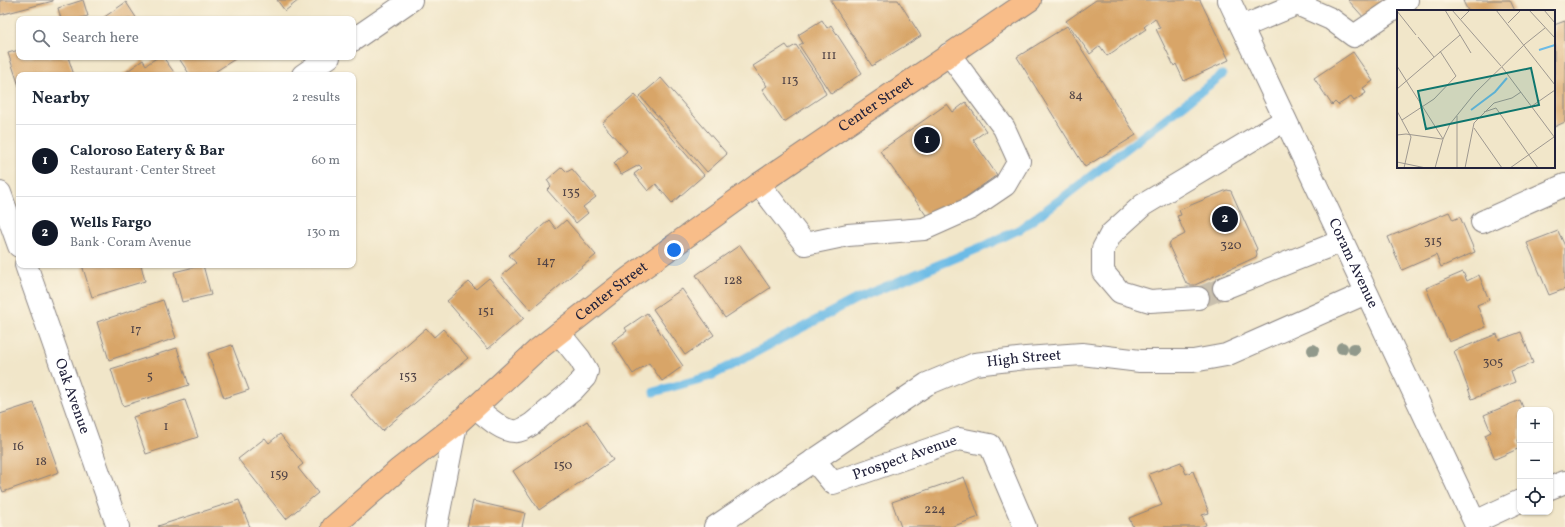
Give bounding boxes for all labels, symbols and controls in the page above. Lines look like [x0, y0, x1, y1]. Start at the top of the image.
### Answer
inset map [1397, 10, 1555, 168]
search box [16, 16, 356, 60]
icon: search [30, 27, 52, 49]
text: Search here [62, 28, 139, 49]
house number: 111 [821, 47, 837, 65]
street label: Center Street [834, 71, 918, 138]
house number: 113 [782, 72, 799, 90]
text: Nearby [32, 87, 90, 110]
house number: 84 [1069, 87, 1083, 105]
text: 2 results [292, 89, 340, 107]
pin: 1 [914, 125, 940, 155]
text: Caloroso Eatery & Bar [70, 141, 225, 162]
text: 1 [42, 152, 48, 170]
text: 60 m [312, 152, 340, 170]
text: Restaurant · Center Street [70, 162, 216, 180]
house number: 135 [562, 184, 580, 202]
pin: 2 [1212, 204, 1238, 234]
text: Wells Fargo [70, 213, 152, 234]
street label: Coram Avenue [1323, 215, 1383, 312]
text: 2 [42, 224, 48, 242]
text: 130 m [307, 224, 340, 242]
house number: 315 [1424, 233, 1442, 251]
text: Bank · Coram Avenue [70, 234, 191, 252]
house number: 320 [1220, 237, 1242, 255]
your location [664, 240, 684, 260]
house number: 147 [536, 253, 556, 271]
street label: Center Street [571, 257, 652, 327]
house number: 128 [724, 272, 742, 290]
house number: 151 [478, 303, 494, 321]
house number: 17 [130, 321, 142, 339]
street label: High Street [986, 345, 1062, 373]
house number: 305 [1483, 354, 1503, 372]
street label: Oak Avenue [49, 355, 95, 437]
house number: 5 [147, 368, 153, 386]
house number: 153 [399, 368, 417, 386]
map controls [1517, 407, 1553, 515]
button: + [1517, 407, 1553, 443]
house number: 1 [163, 418, 169, 436]
street label: Prospect Avenue [850, 430, 960, 486]
house number: 16 [12, 438, 24, 456]
button: − [1517, 443, 1553, 479]
house number: 18 [35, 453, 47, 471]
house number: 150 [554, 457, 573, 475]
house number: 159 [270, 466, 288, 484]
button: locate [1517, 479, 1553, 515]
house number: 224 [924, 501, 946, 519]

